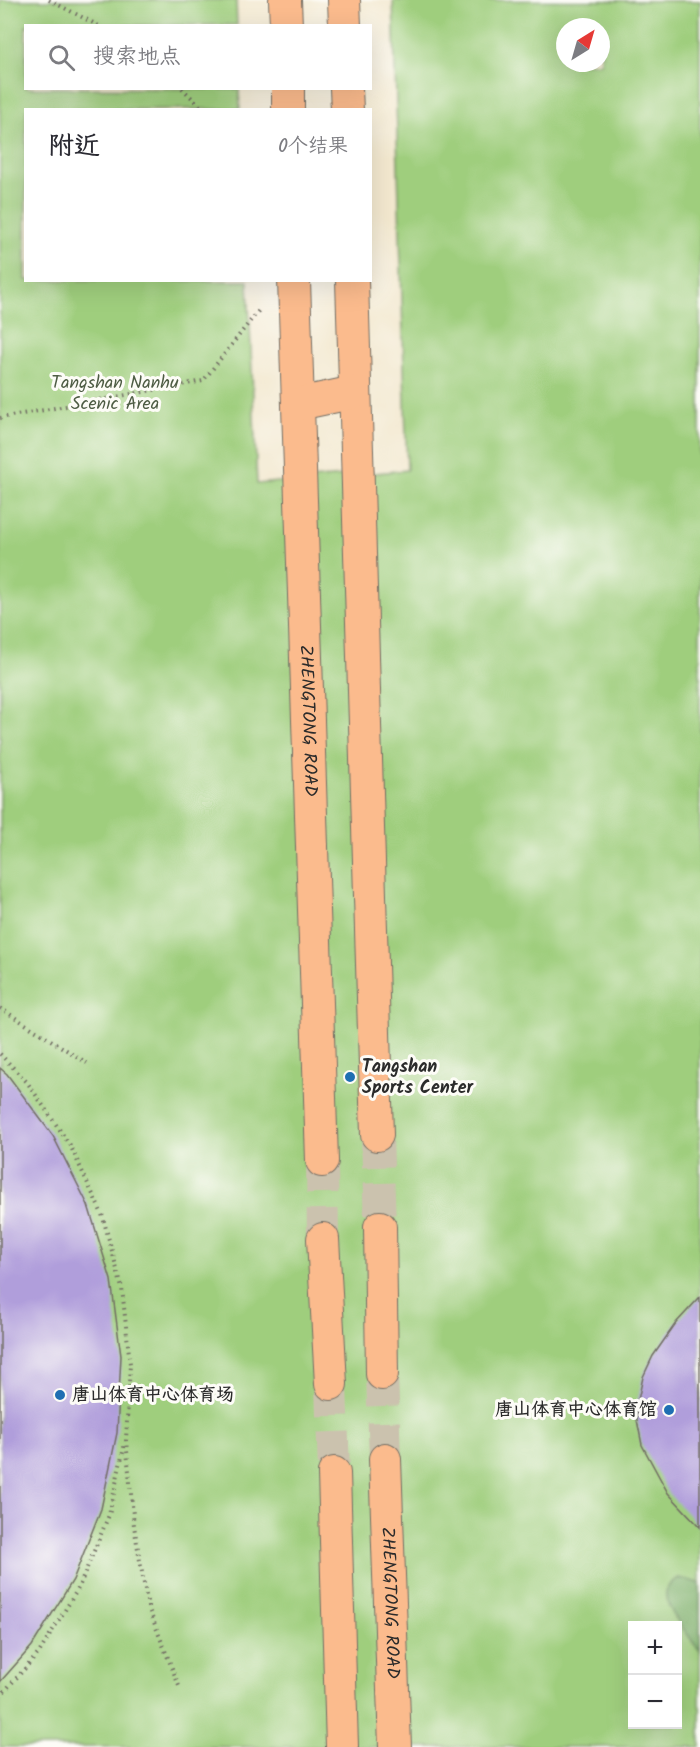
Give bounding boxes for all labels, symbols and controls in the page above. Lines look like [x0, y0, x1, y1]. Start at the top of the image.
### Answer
north arrow [556, 18, 610, 72]
search box [24, 24, 372, 90]
text: 搜索地点 [93, 40, 181, 75]
icon: search [45, 41, 78, 74]
text: 附近 [48, 126, 100, 168]
text: 0个结果 [278, 131, 348, 163]
park label: Tangshan Nanhu Scenic Area [51, 369, 179, 419]
street label: ZHENGTONG ROAD [291, 644, 325, 798]
place label: Tangshan Sports Center [362, 1053, 475, 1103]
marker: Tangshan Sports Center [343, 1070, 357, 1084]
place label: 唐山体育中心体育场 [72, 1381, 234, 1410]
marker: 唐山体育中心体育场 [53, 1388, 67, 1402]
place label: 唐山体育中心体育馆 [495, 1396, 657, 1425]
marker: 唐山体育中心体育馆 [662, 1403, 676, 1417]
street label: ZHENGTONG ROAD [373, 1526, 407, 1680]
map controls [628, 1621, 682, 1729]
button: + [628, 1621, 682, 1675]
button: − [628, 1675, 682, 1729]

